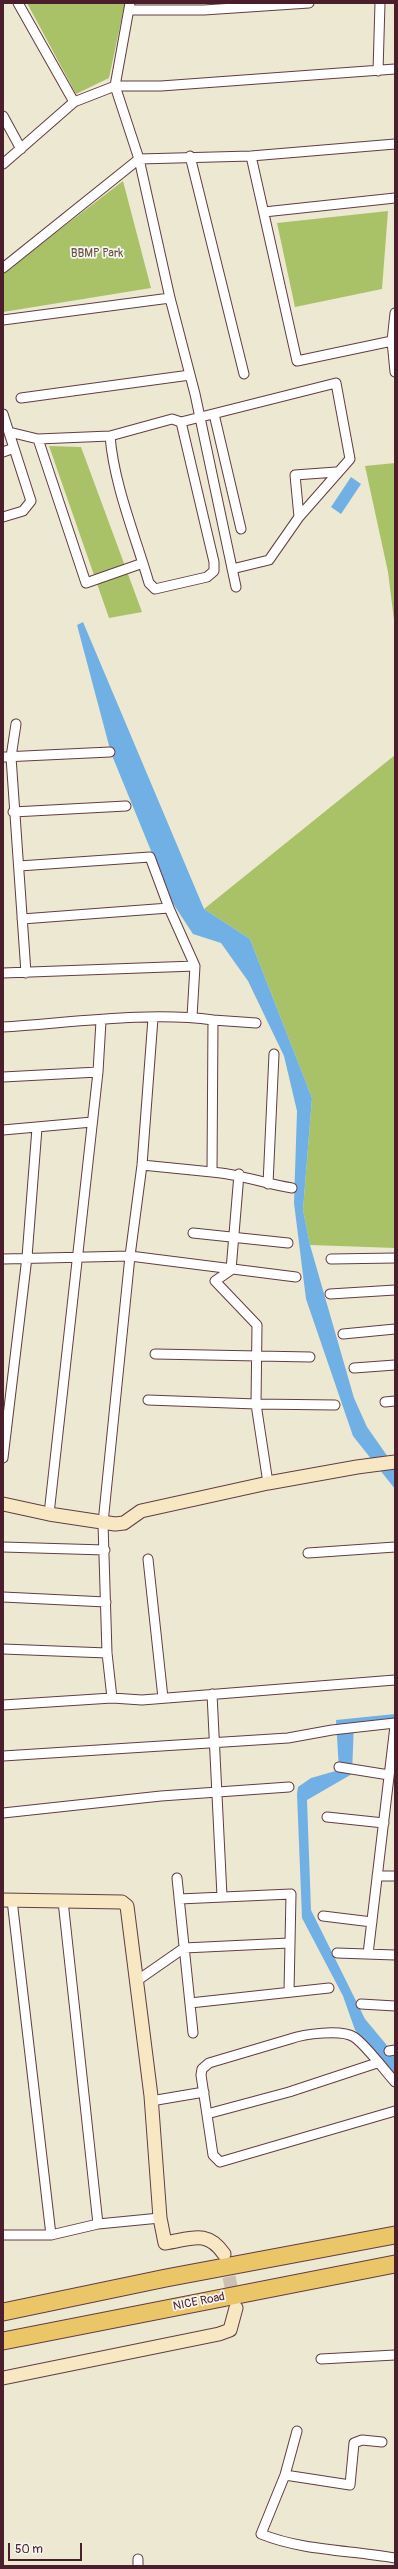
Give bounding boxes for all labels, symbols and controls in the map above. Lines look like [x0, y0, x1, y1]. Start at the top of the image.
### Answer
park label: BBMP Park [71, 247, 123, 261]
street label: NICE Road [172, 2290, 226, 2314]
scale bar [10, 2535, 84, 2561]
text: 50 m [15, 2542, 43, 2557]

